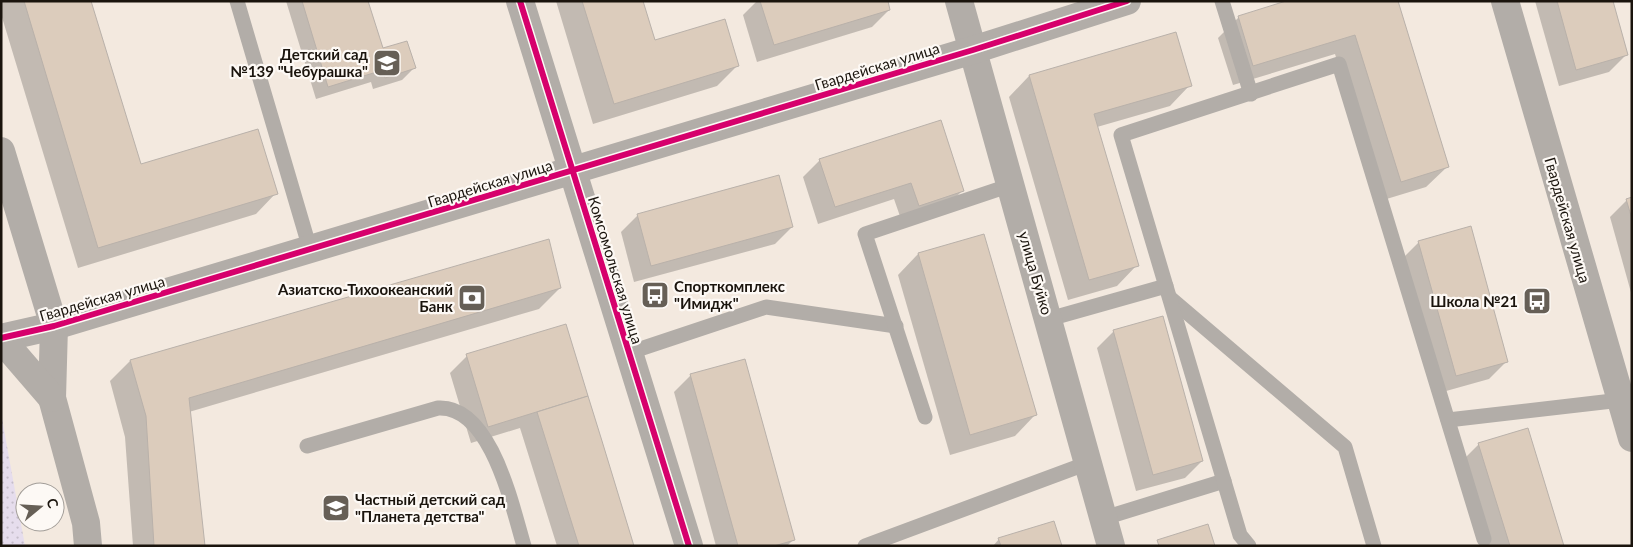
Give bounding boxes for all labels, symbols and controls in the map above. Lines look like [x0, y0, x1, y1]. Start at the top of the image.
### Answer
street label: Гвардейская улица [812, 38, 942, 94]
place label: Детский сад №139 "Чебурашка" [230, 45, 368, 80]
school or university icon: Детский сад №139 "Чебурашка" [372, 48, 402, 78]
street label: Гвардейская улица [425, 155, 555, 211]
street label: Гвардейская улица [1541, 155, 1595, 285]
street label: Комсомольская улица [585, 194, 647, 346]
street label: улица Буйко [1015, 229, 1057, 317]
street label: Гвардейская улица [37, 271, 167, 325]
place label: Спорткомплекс "Имидж" [674, 277, 785, 312]
place label: Азиатско-Тихоокеанский Банк [277, 280, 454, 315]
bus stop icon: Спорткомплекс "Имидж" [640, 280, 670, 310]
bank icon: Азиатско-Тихоокеанский Банк [457, 283, 487, 313]
bus stop icon: Школа №21 [1522, 286, 1552, 316]
place label: Школа №21 [1430, 292, 1518, 310]
north arrow [15, 482, 65, 532]
place label: Частный детский сад "Планета детства" [355, 490, 506, 525]
school or university icon: Частный детский сад "Планета детства" [321, 493, 351, 523]
text: С [43, 496, 63, 511]

